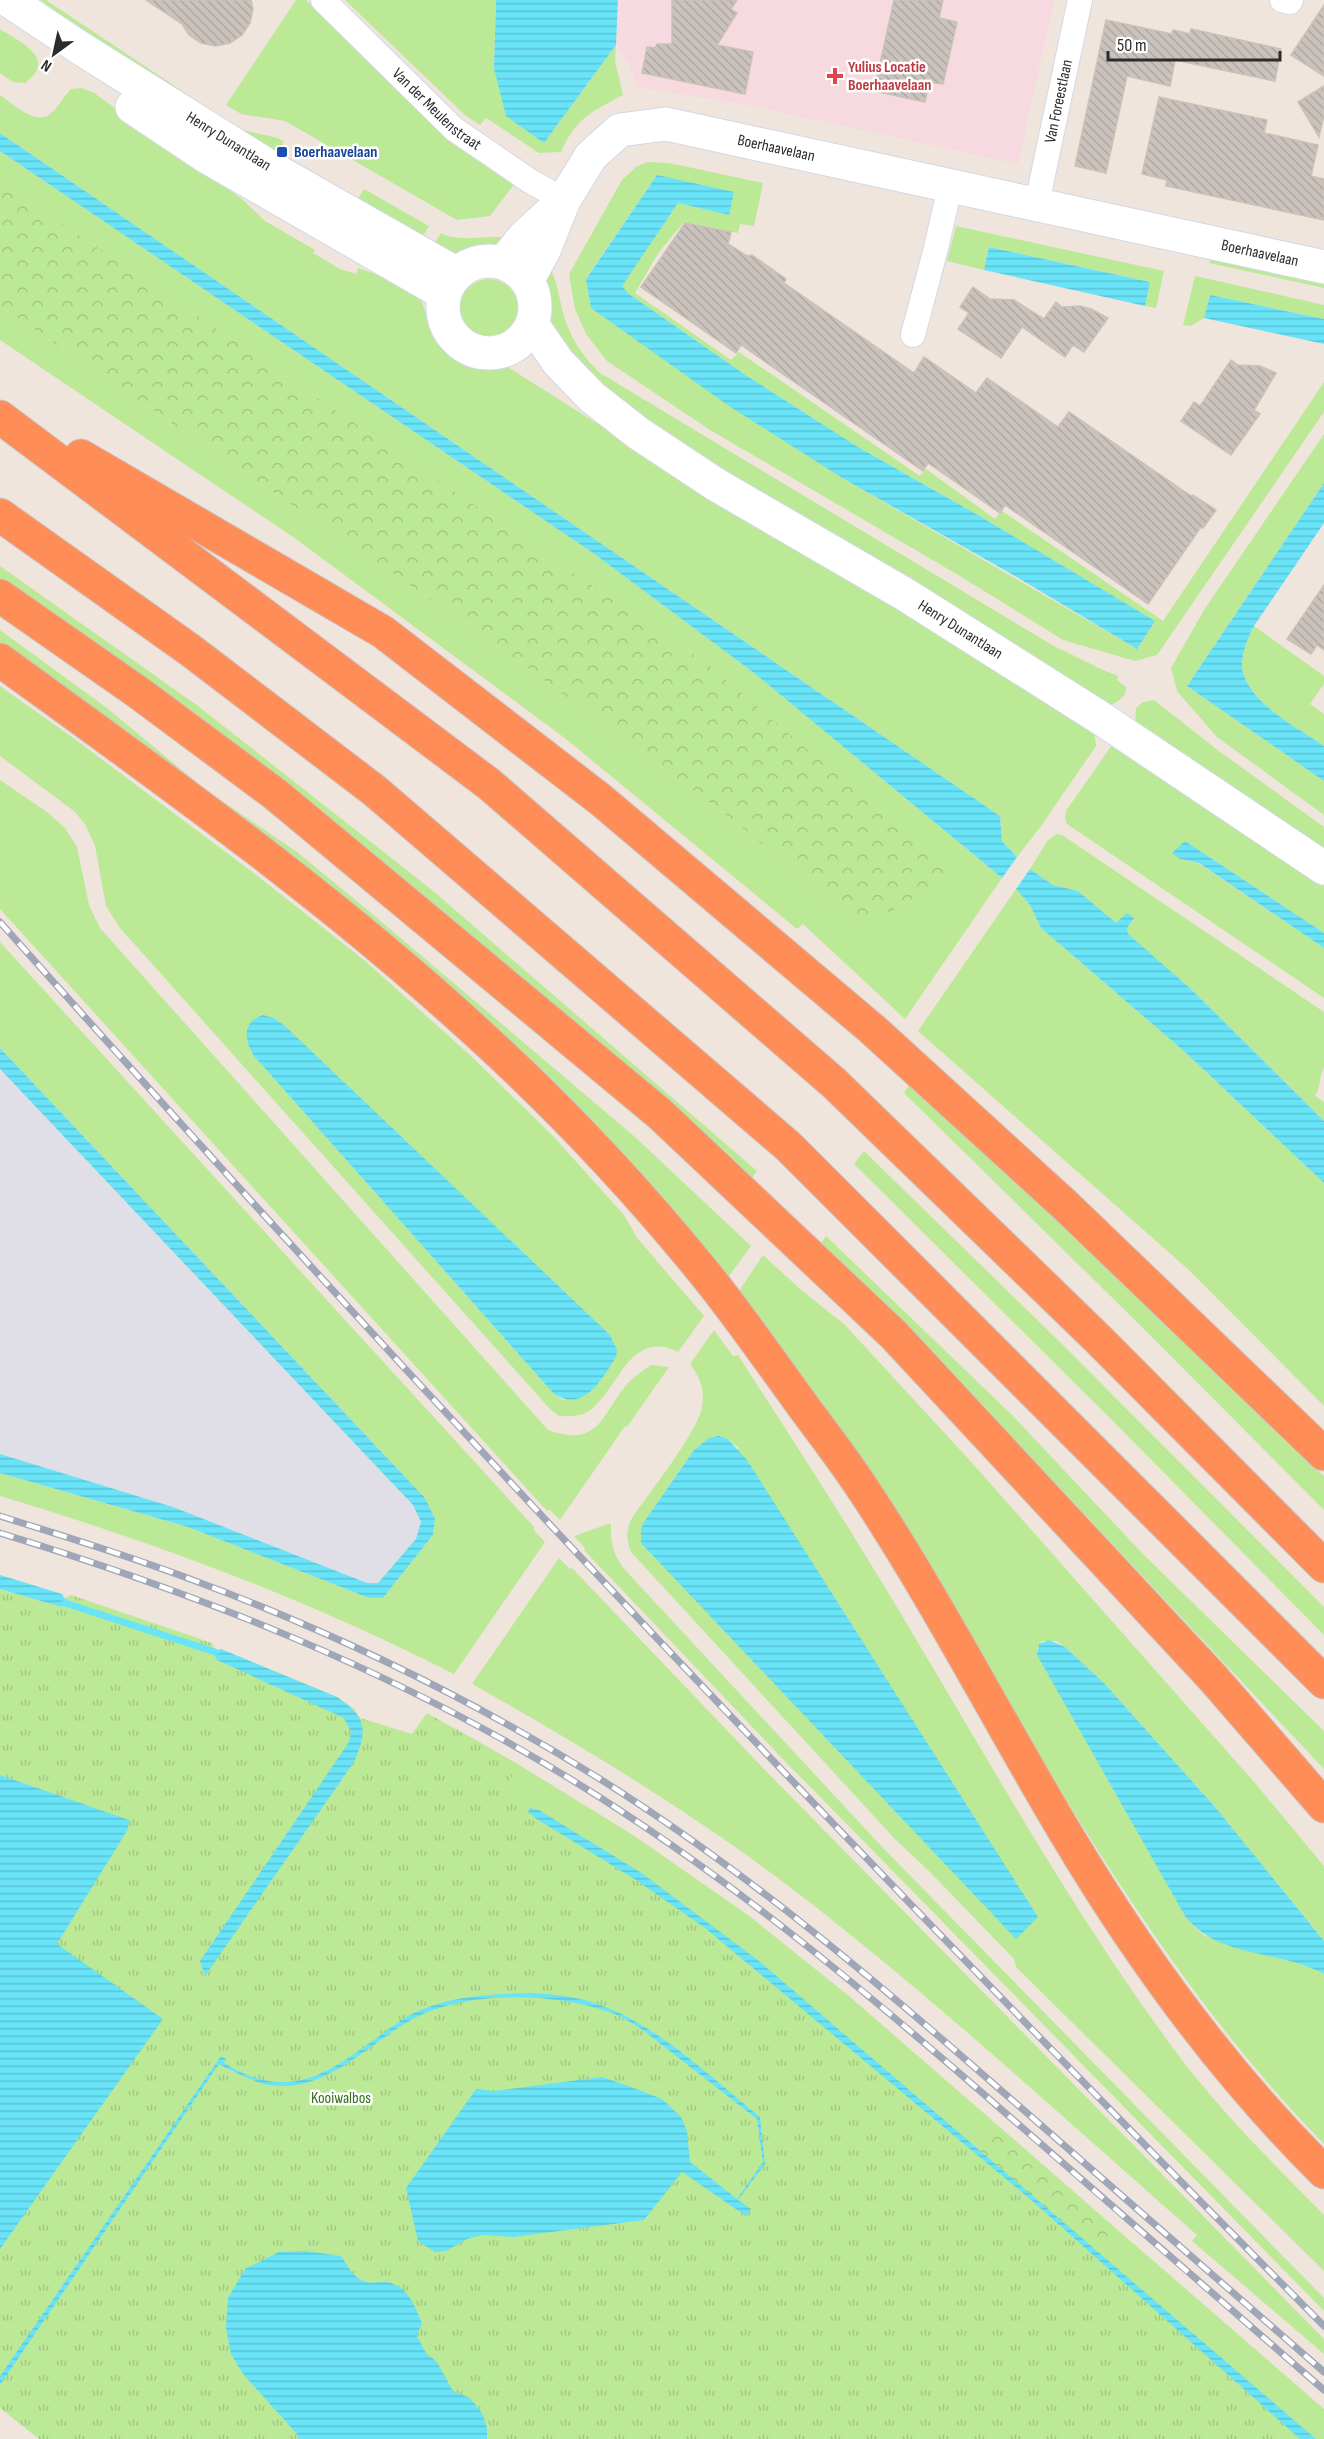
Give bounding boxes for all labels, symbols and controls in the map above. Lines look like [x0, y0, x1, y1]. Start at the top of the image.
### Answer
north arrow [24, 24, 84, 84]
scale bar [1108, 24, 1280, 62]
text: 50 m [1117, 35, 1147, 56]
text: N [38, 55, 55, 76]
place label: Yulius Locatie Boerhaavelaan [848, 58, 931, 95]
street label: Van Foreestlaan [1040, 58, 1077, 145]
street label: Van der Meulenstraat [388, 64, 485, 154]
marker: Yulius Locatie Boerhaavelaan [826, 67, 844, 85]
street label: Henry Dunantlaan [183, 107, 275, 175]
street label: Boerhaavelaan [736, 130, 817, 166]
place label: Boerhaavelaan [294, 143, 377, 162]
marker: Boerhaavelaan [275, 145, 289, 159]
street label: Boerhaavelaan [1220, 235, 1300, 271]
street label: Henry Dunantlaan [915, 596, 1006, 663]
park label: Kooiwalbos [311, 2089, 371, 2108]

